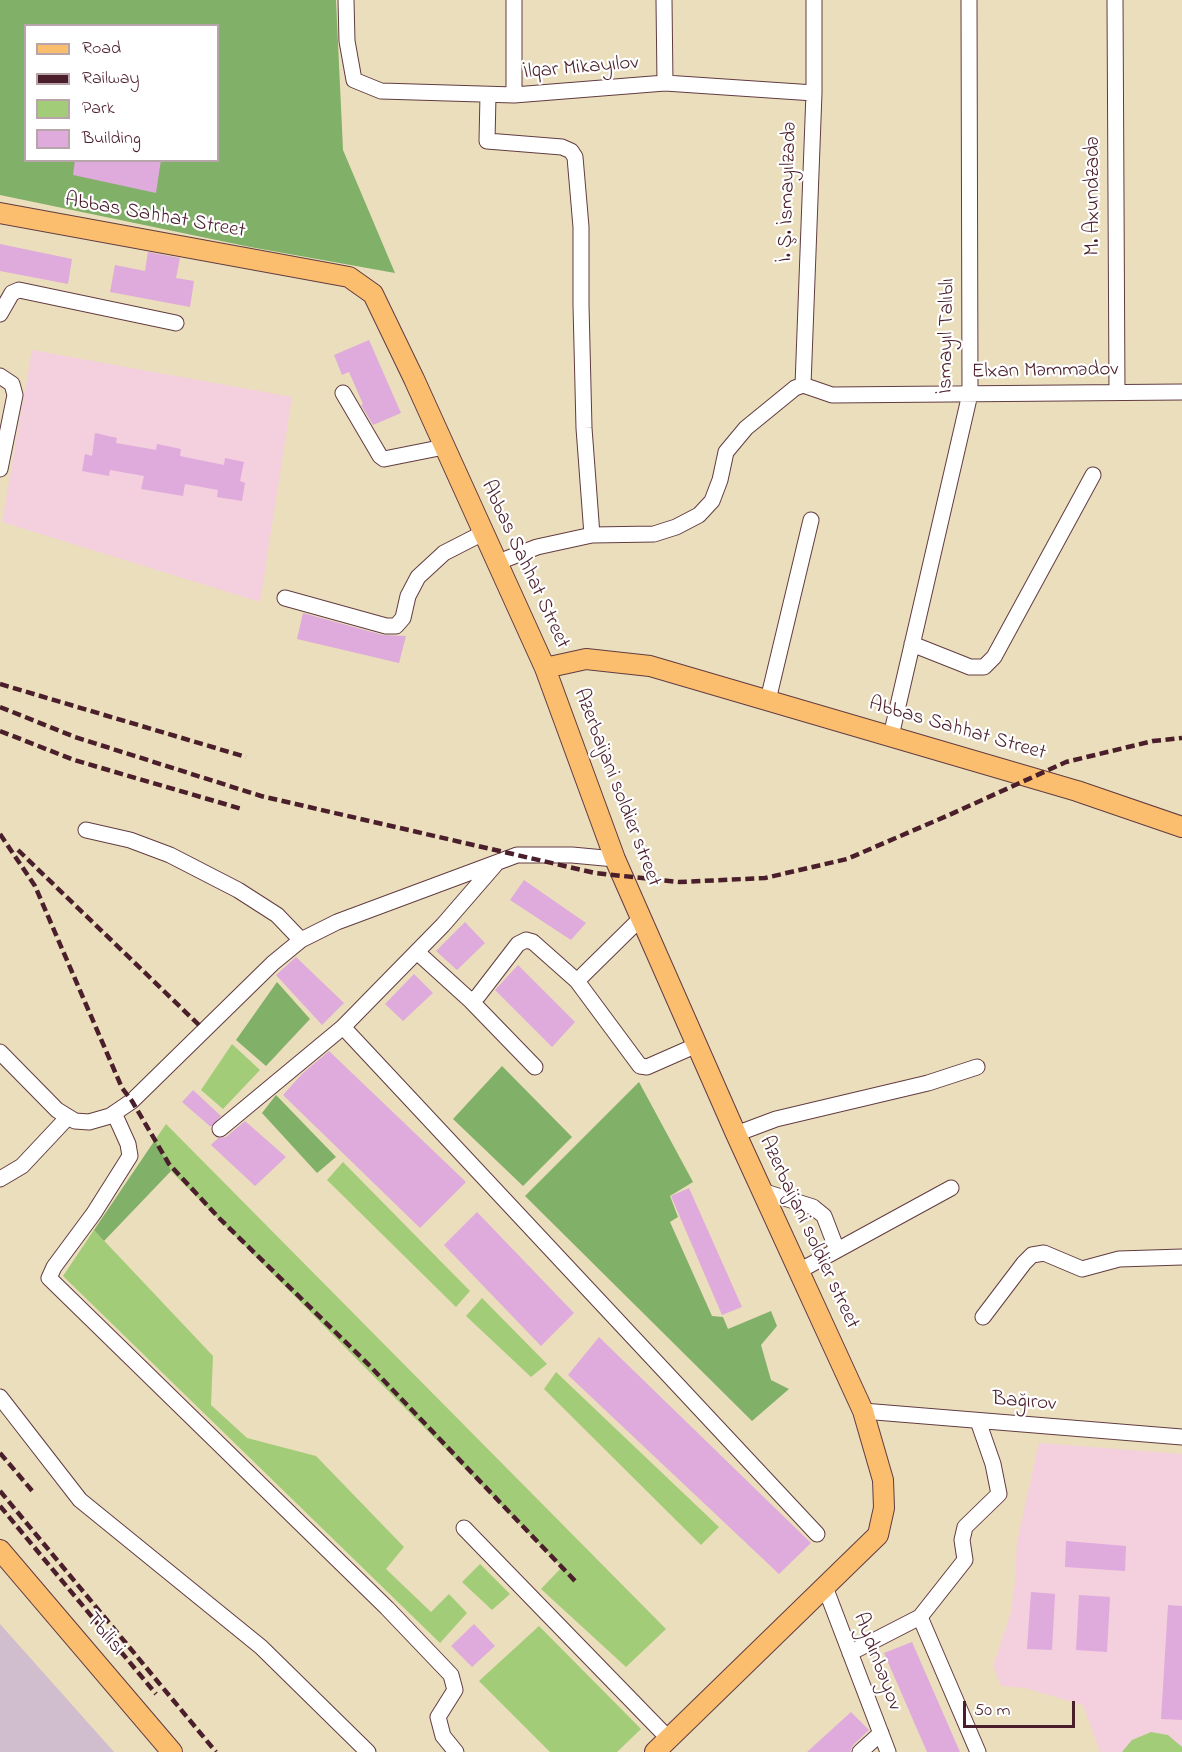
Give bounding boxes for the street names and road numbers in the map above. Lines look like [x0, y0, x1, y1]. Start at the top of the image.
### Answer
street label: İlqar Mikayılov [522, 51, 640, 87]
street label: İ. Ş. İsmayılzadə [774, 121, 804, 263]
street label: M. Axundzadə [1082, 136, 1108, 256]
street label: Abbas Sahhat Street [63, 189, 247, 245]
street label: İsmayıl Talıblı [934, 278, 962, 394]
street label: Elxan Məmmədov [971, 358, 1119, 386]
street label: Abbas Sahhat Street [474, 477, 574, 653]
street label: Azerbaijani soldier street [567, 685, 665, 891]
street label: Abbas Sahhat Street [866, 693, 1048, 767]
street label: Azerbaijani soldier street [752, 1132, 864, 1334]
street label: Bağırov [991, 1388, 1057, 1418]
street label: Tbilisi [79, 1608, 129, 1662]
street label: Aydınbəyov [846, 1610, 906, 1714]

